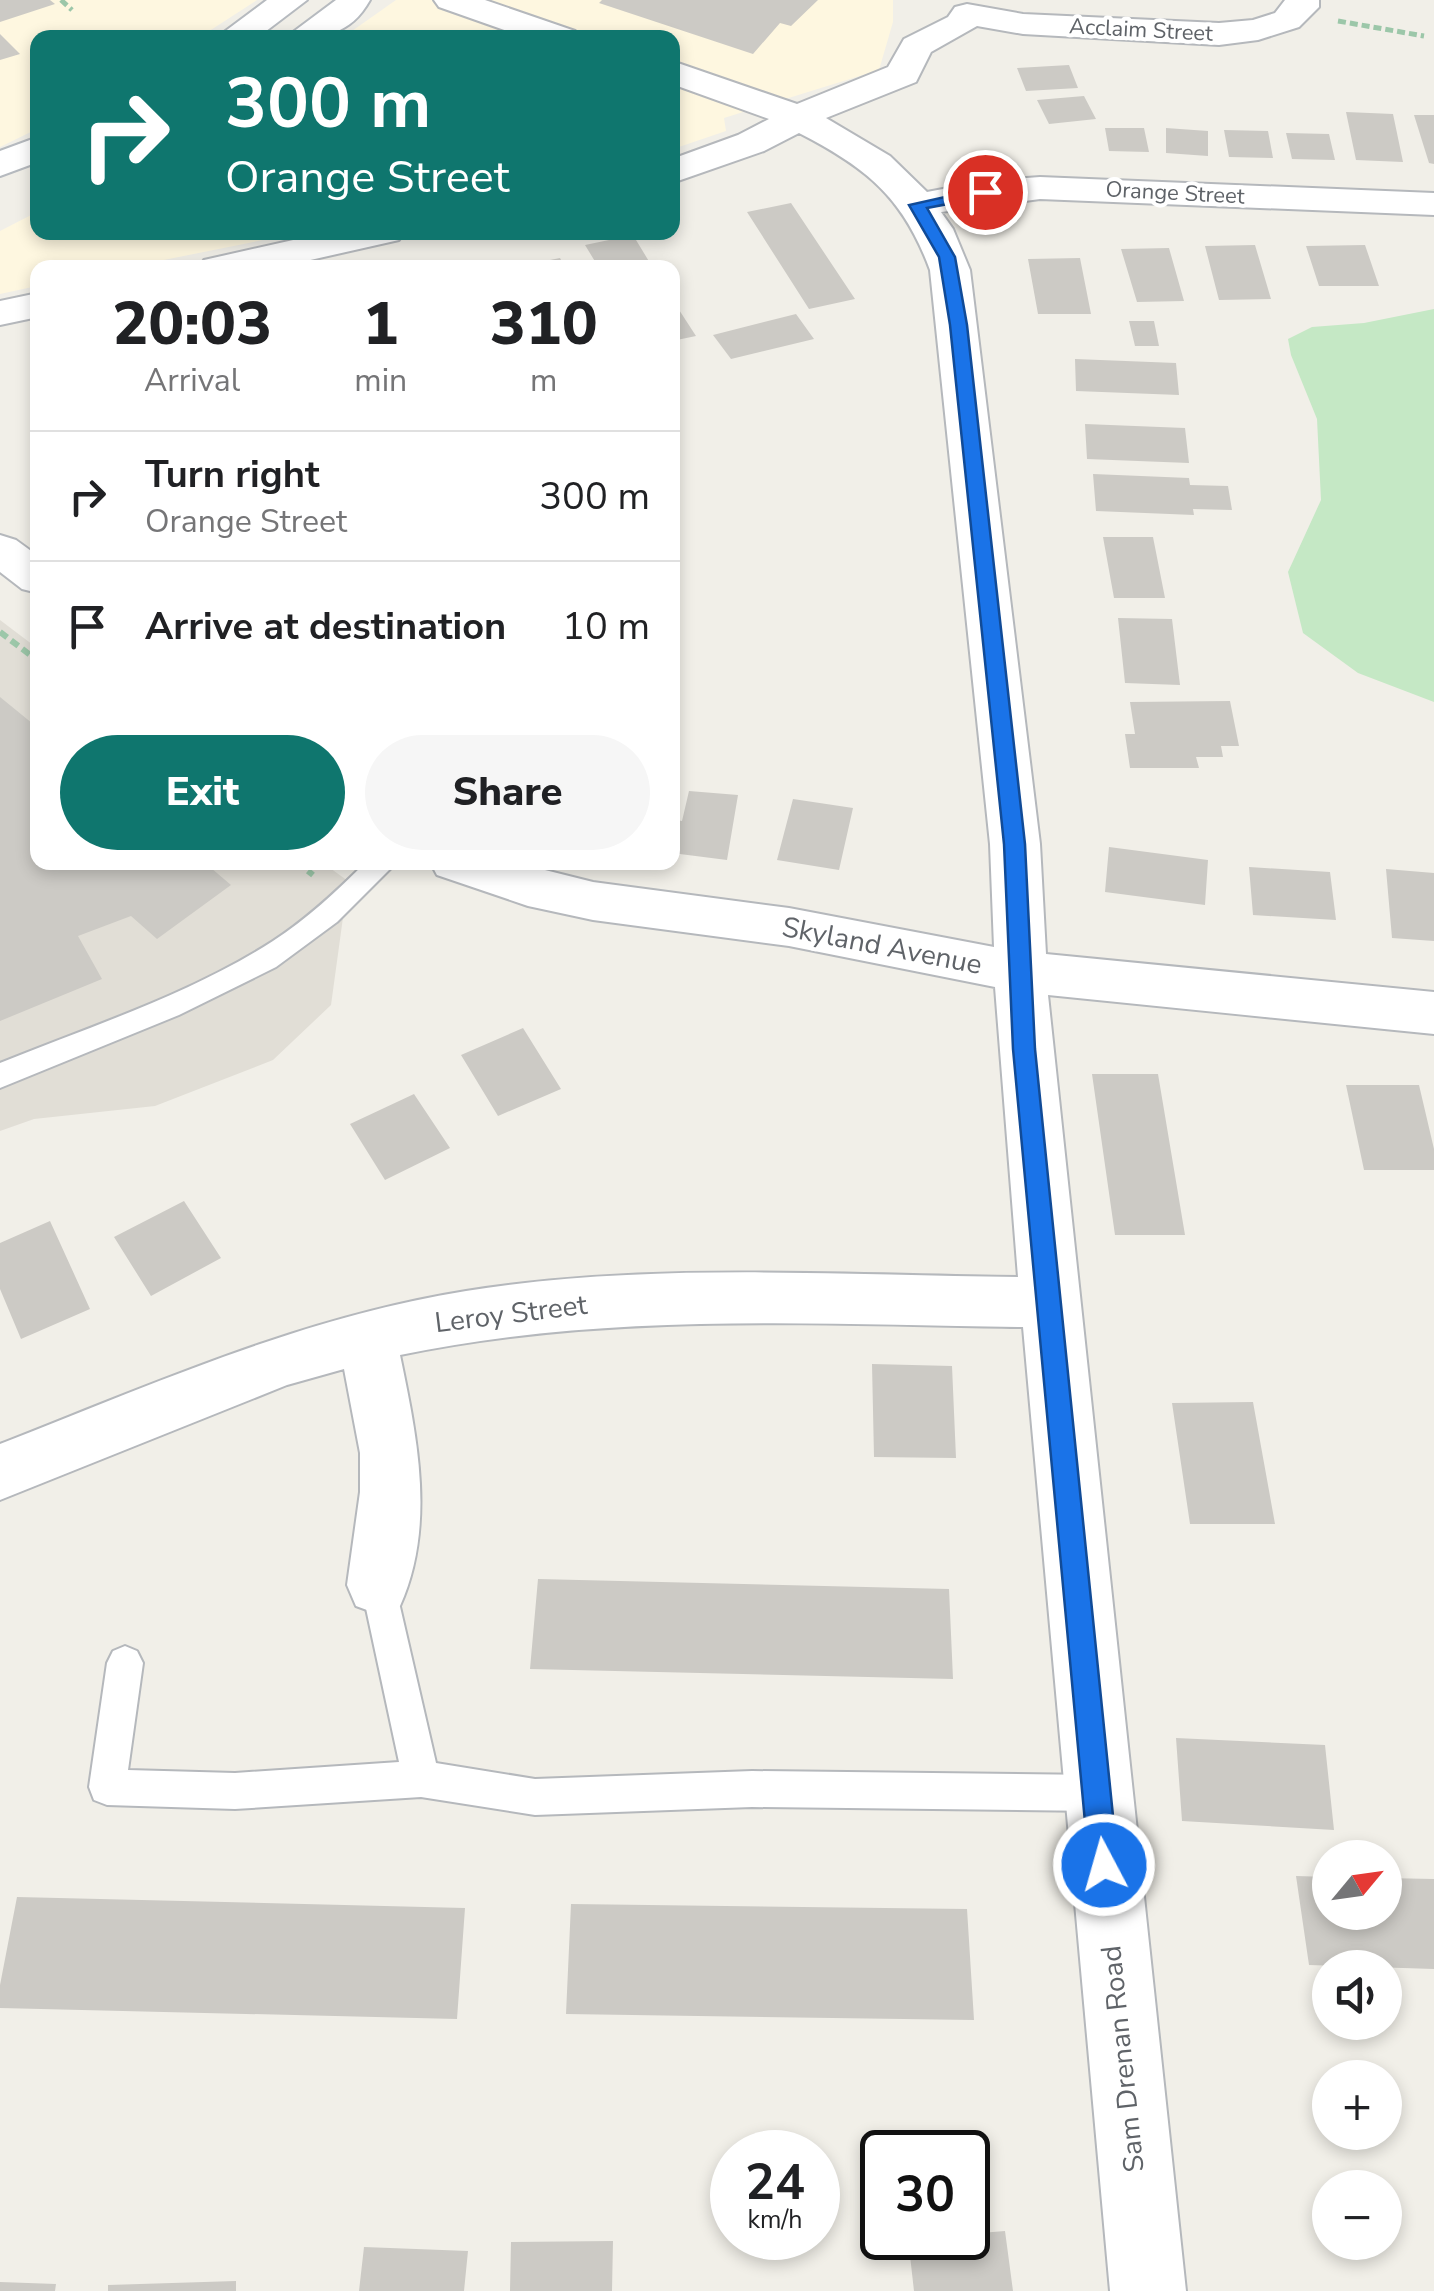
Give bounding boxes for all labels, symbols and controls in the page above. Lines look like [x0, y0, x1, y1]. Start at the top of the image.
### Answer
street label: Acclaim Street [1068, 11, 1214, 49]
text: 300 m [225, 56, 431, 152]
icon: right [60, 70, 190, 200]
text: Orange Street [225, 147, 509, 208]
pin [943, 150, 1028, 235]
icon: arrive [958, 165, 1013, 220]
street label: Orange Street [1105, 174, 1246, 212]
text: 20:03 [112, 283, 272, 365]
text: 1 [363, 283, 399, 365]
text: 310 [490, 283, 598, 365]
text: Arrival [144, 359, 240, 402]
text: min [354, 359, 407, 402]
text: m [530, 359, 557, 402]
text: Turn right [145, 449, 320, 500]
icon: right [60, 469, 115, 524]
text: 300 m [539, 471, 650, 522]
text: Orange Street [145, 500, 347, 543]
icon: arrive [60, 599, 115, 654]
text: Arrive at destination [145, 601, 506, 652]
text: 10 m [562, 601, 650, 652]
button: Exit [60, 735, 345, 850]
button: Share [365, 735, 650, 850]
street label: Skyland Avenue [779, 908, 985, 984]
street label: Leroy Street [433, 1286, 590, 1342]
position arrow [1052, 1813, 1156, 1917]
north arrow [1312, 1840, 1402, 1930]
map controls [1312, 1840, 1402, 2260]
street label: Sam Drenan Road [1092, 1944, 1154, 2174]
button: sound [1312, 1950, 1402, 2040]
button: + [1312, 2060, 1402, 2150]
speed limit sign: 30 [860, 2130, 990, 2260]
text: 24 [745, 2148, 805, 2217]
button: − [1312, 2170, 1402, 2260]
text: km/h [747, 2203, 803, 2237]

